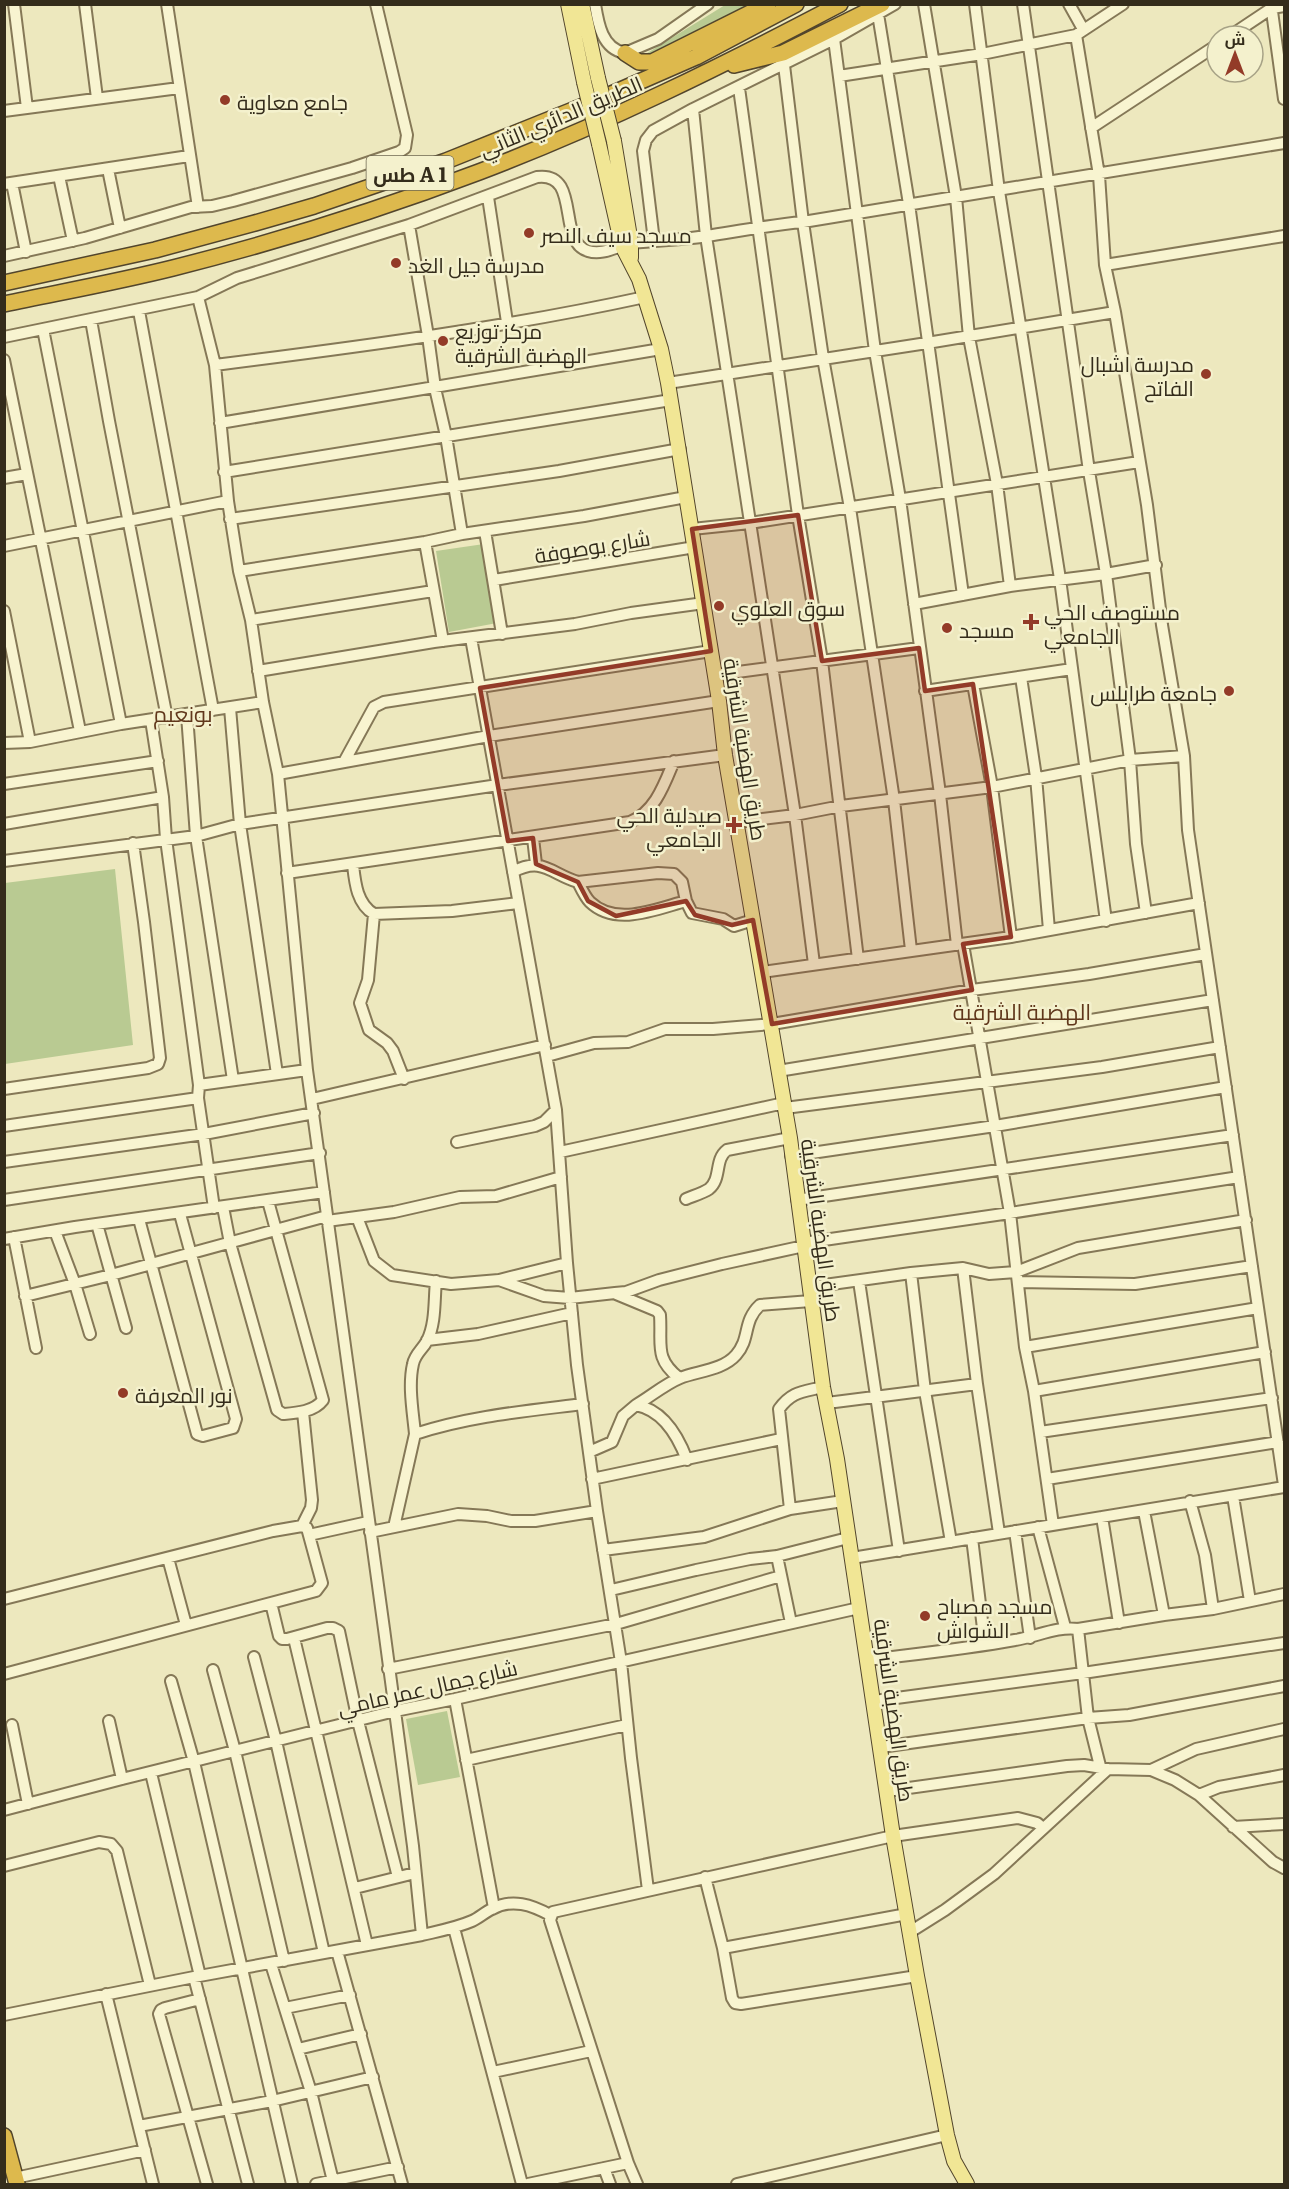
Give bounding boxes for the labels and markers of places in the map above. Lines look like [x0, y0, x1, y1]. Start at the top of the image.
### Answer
place label: جامع معاوية [237, 85, 348, 117]
marker: جامع معاوية [218, 93, 232, 107]
place label: مسجد سيف النصر [540, 218, 692, 249]
marker: مسجد سيف النصر [522, 226, 536, 240]
place label: مدرسة جيل الغد [408, 248, 545, 279]
marker: مدرسة جيل الغد [389, 256, 403, 270]
place label: مركز توزيع الهضبة الشرقية [455, 314, 587, 369]
marker: مركز توزيع الهضبة الشرقية [436, 334, 450, 348]
place label: مدرسة اشبال الفاتح [1081, 347, 1194, 403]
marker: مدرسة اشبال الفاتح [1199, 367, 1213, 381]
place label: سوق العلوي [731, 591, 845, 625]
place label: مستوصف الحي الجامعي [1044, 595, 1180, 653]
marker: سوق العلوي [712, 599, 726, 613]
place label: مسجد [959, 613, 1014, 644]
marker: مستوصف الحي الجامعي [1022, 613, 1040, 631]
marker: مسجد [940, 621, 954, 635]
place label: جامعة طرابلس [1090, 676, 1217, 707]
marker: جامعة طرابلس [1222, 684, 1236, 698]
place label: صيدلية الحي الجامعي [616, 798, 722, 856]
marker: صيدلية الحي الجامعي [727, 818, 741, 832]
place label: نور المعرفة [135, 1378, 233, 1409]
marker: نور المعرفة [116, 1386, 130, 1400]
place label: مسجد مصباح الشواش [937, 1589, 1053, 1644]
marker: مسجد مصباح الشواش [918, 1609, 932, 1623]

